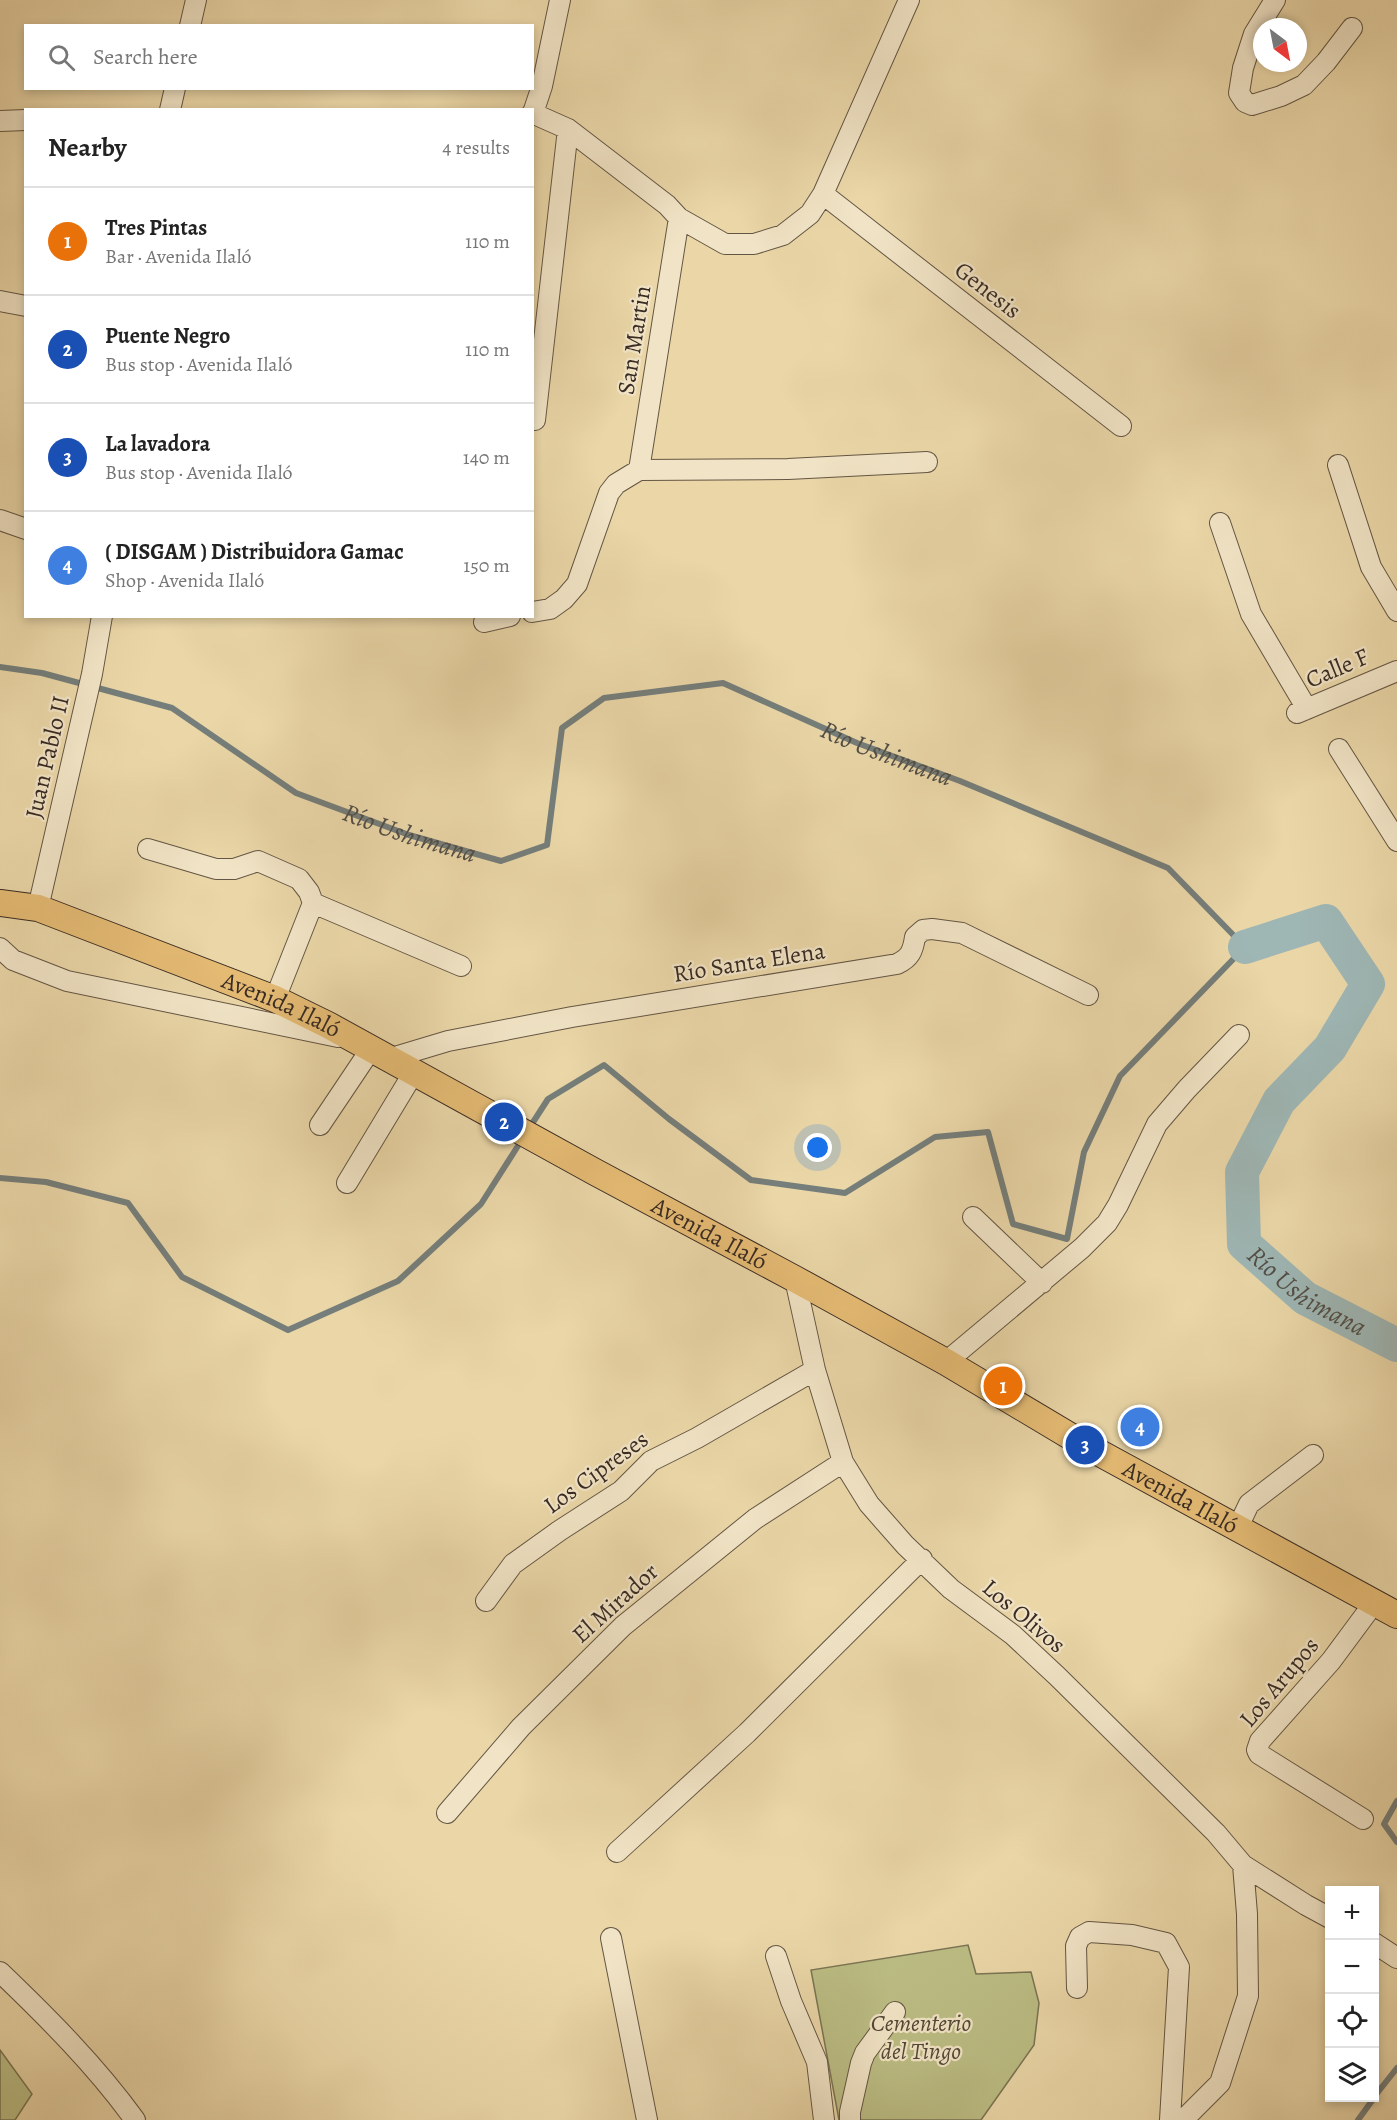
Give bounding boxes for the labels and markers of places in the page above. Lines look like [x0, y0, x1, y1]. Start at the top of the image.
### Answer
pin: 2 [484, 1100, 524, 1144]
pin: 1 [984, 1364, 1022, 1408]
pin: 4 [1120, 1404, 1160, 1450]
pin: 3 [1066, 1422, 1104, 1468]

